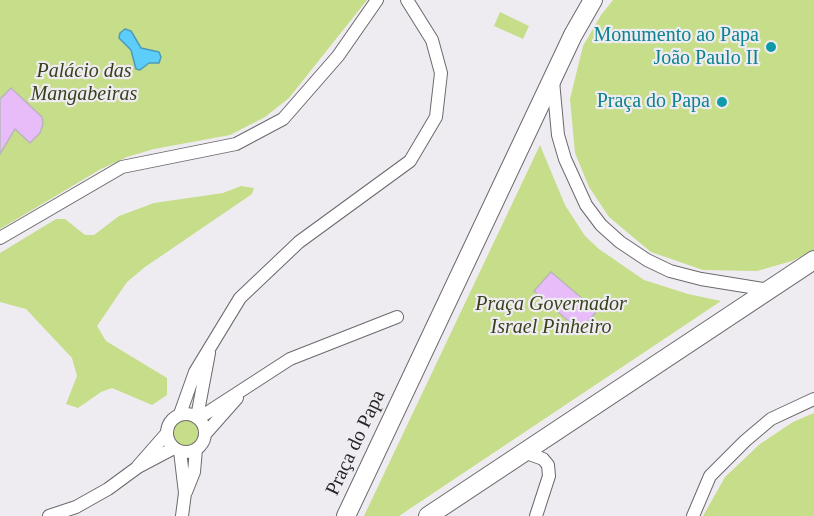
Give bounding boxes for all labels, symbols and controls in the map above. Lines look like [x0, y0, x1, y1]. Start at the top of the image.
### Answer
place label: Monumento ao Papa João Paulo II [593, 24, 759, 71]
marker: Monumento ao Papa João Paulo II [764, 40, 778, 54]
park label: Palácio das Mangabeiras [31, 60, 137, 107]
place label: Praça do Papa [597, 90, 710, 114]
marker: Praça do Papa [715, 95, 729, 109]
park label: Praça Governador Israel Pinheiro [475, 293, 627, 340]
street label: Praça do Papa [321, 387, 391, 499]

